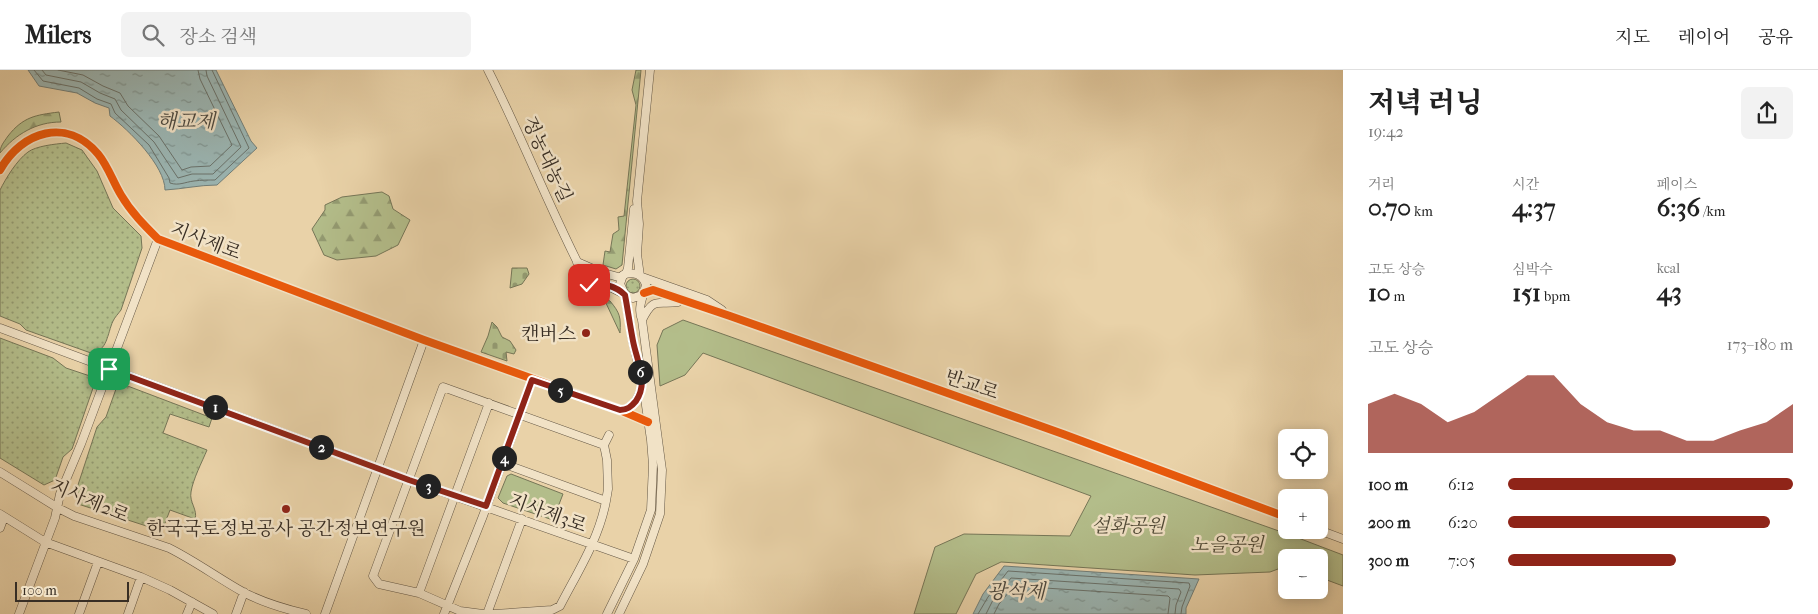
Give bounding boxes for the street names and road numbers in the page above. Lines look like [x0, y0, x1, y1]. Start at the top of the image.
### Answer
street label: 정농대농길 [518, 113, 576, 206]
street label: 지사제로 [167, 218, 244, 264]
street label: 반교로 [942, 366, 1001, 404]
street label: 지사제2로 [47, 475, 132, 527]
street label: 지사제3로 [506, 489, 590, 537]

